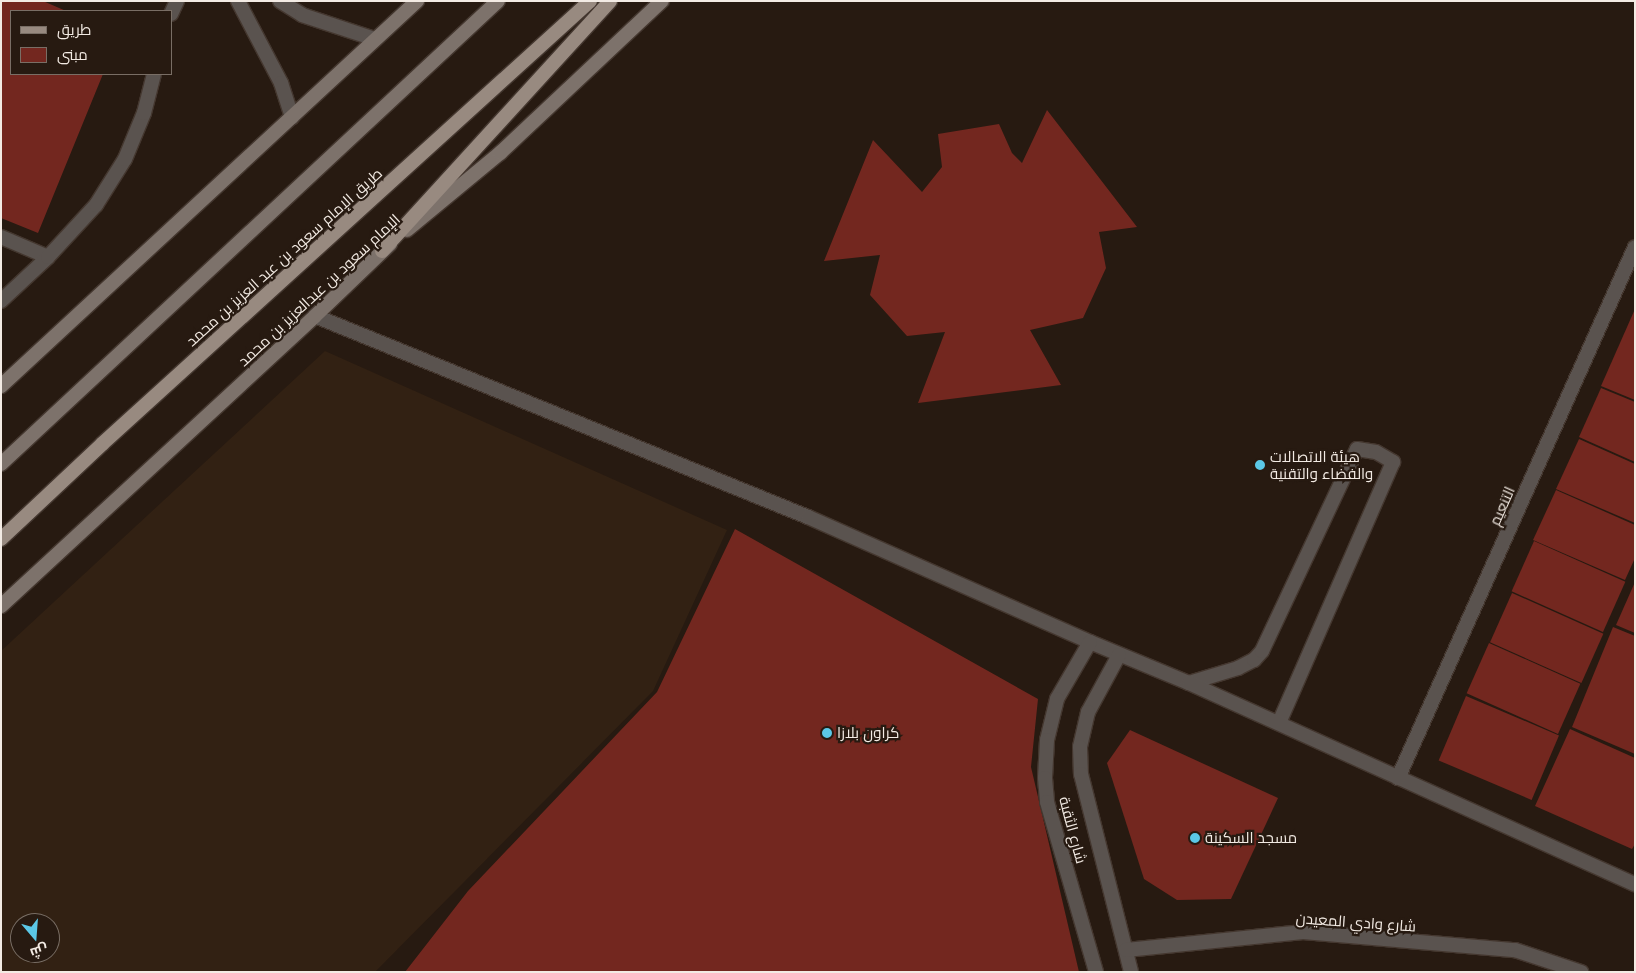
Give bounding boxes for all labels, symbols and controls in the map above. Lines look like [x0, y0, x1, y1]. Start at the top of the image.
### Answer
legend [10, 10, 172, 75]
text: طريق [57, 21, 91, 38]
text: مبنى [57, 46, 88, 63]
street label: طريق الإمام سعود بن عبد العزيز بن محمد [182, 164, 386, 350]
street label: الإمام سعود بن عبدالعزيز بن محمد [234, 210, 404, 370]
place label: هيئة الاتصالات والفضاء والتقنية [1270, 447, 1373, 482]
marker: هيئة الاتصالات والفضاء والتقنية [1254, 459, 1266, 471]
street label: التنعيم [1485, 484, 1519, 528]
place label: كراون بلازا [837, 724, 899, 742]
marker: كراون بلازا [821, 727, 833, 739]
street label: شارع الثقبة [1055, 795, 1091, 865]
place label: مسجد السكينة [1205, 829, 1297, 847]
marker: مسجد السكينة [1189, 832, 1201, 844]
street label: شارع وادي المعيدن [1295, 909, 1417, 935]
north arrow [10, 913, 60, 963]
text: ش [28, 941, 50, 962]

